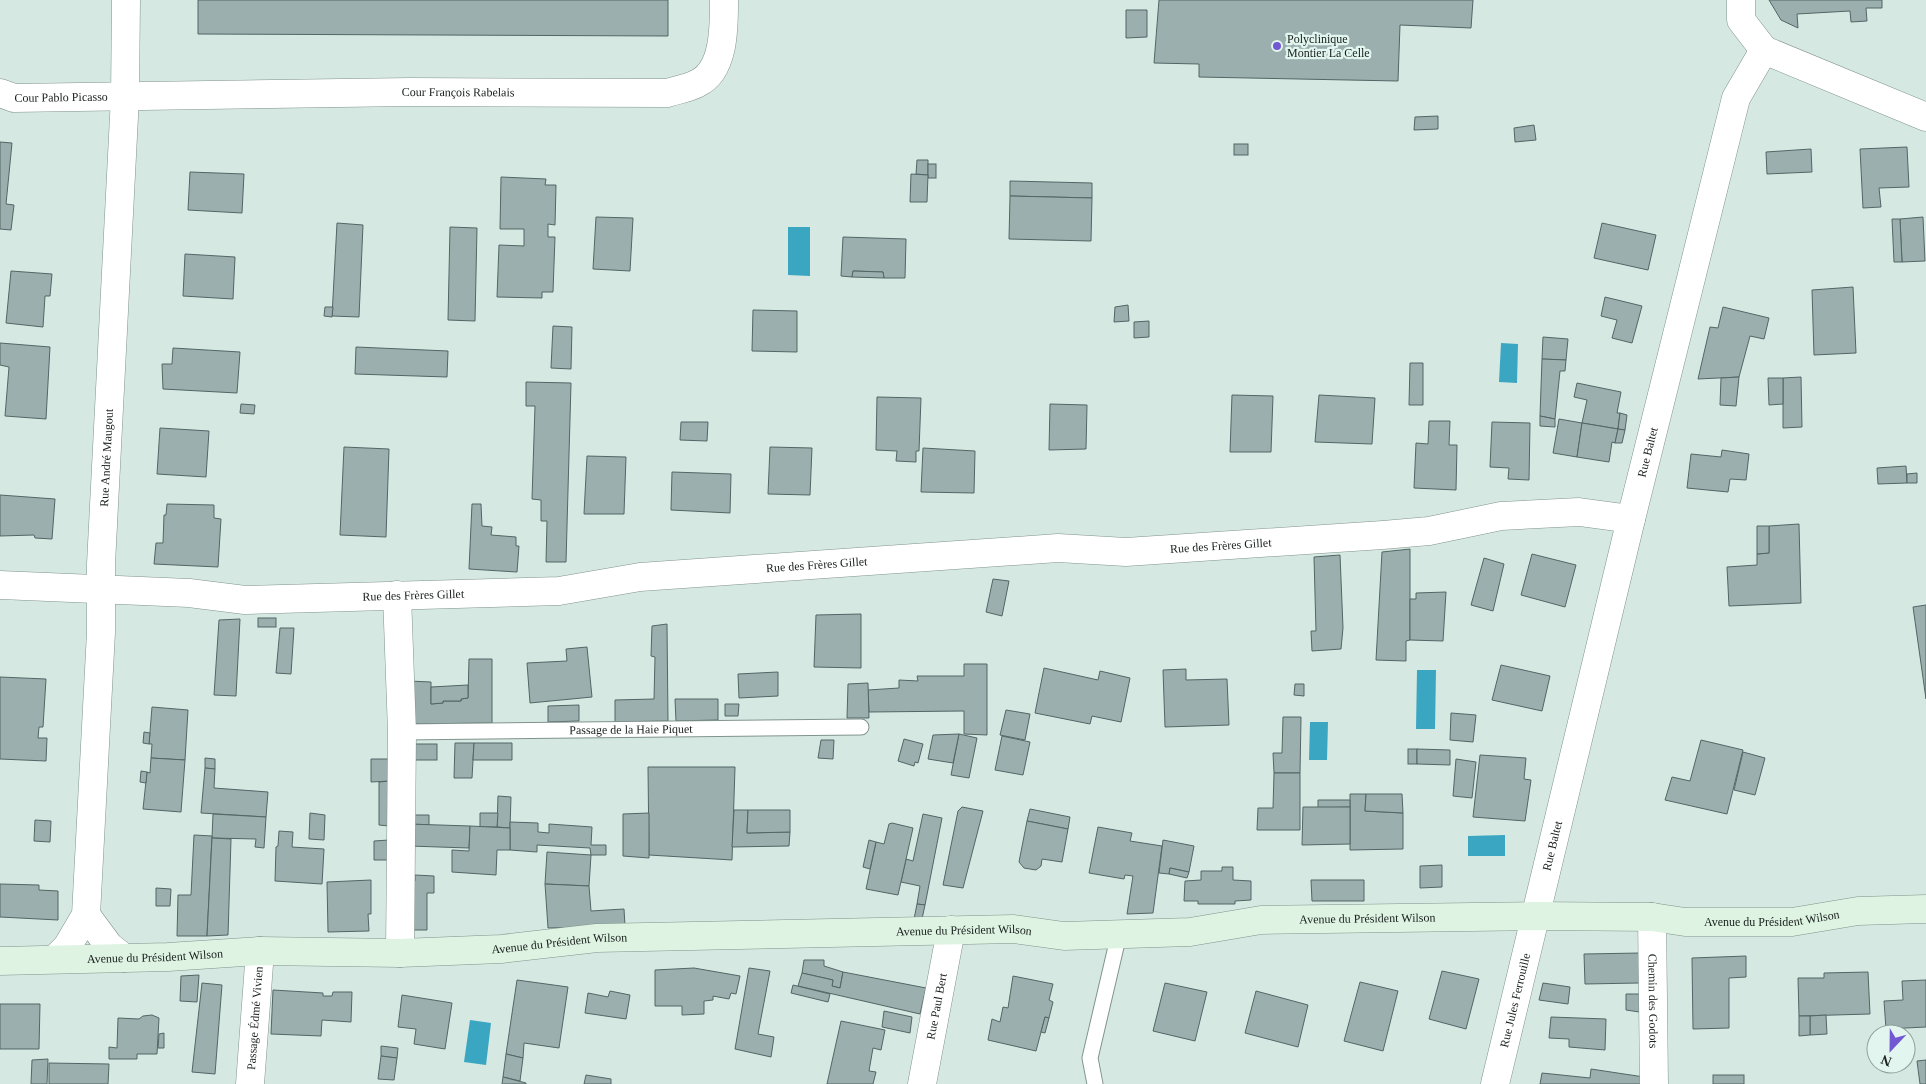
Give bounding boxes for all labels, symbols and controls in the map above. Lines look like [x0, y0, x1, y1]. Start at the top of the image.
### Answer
place label: Polyclinique Montier La Celle [1287, 32, 1370, 60]
marker: Polyclinique Montier La Celle [1271, 40, 1283, 52]
street label: Cour François Rabelais [402, 85, 515, 99]
street label: Cour Pablo Picasso [14, 90, 108, 105]
street label: Rue André Maugout [97, 408, 116, 507]
street label: Rue Baltet [1635, 425, 1661, 479]
street label: Rue des Frères Gillet [1170, 535, 1273, 556]
street label: Rue des Frères Gillet [765, 554, 869, 575]
street label: Rue des Frères Gillet [362, 587, 465, 604]
street label: Passage de la Haie Piquet [569, 722, 693, 737]
street label: Rue Baltet [1540, 819, 1565, 872]
street label: Avenue du Président Wilson [1704, 907, 1841, 929]
street label: Avenue du Président Wilson [1299, 910, 1436, 926]
street label: Avenue du Président Wilson [896, 922, 1033, 939]
street label: Avenue du Président Wilson [491, 930, 627, 956]
street label: Avenue du Président Wilson [87, 946, 223, 966]
street label: Rue Jules Ferrouille [1497, 952, 1533, 1049]
street label: Chemin des Godots [1645, 954, 1661, 1049]
street label: Passage Édmé Vivien [244, 966, 266, 1070]
street label: Rue Paul Bert [924, 971, 950, 1041]
north arrow [1866, 1024, 1916, 1074]
text: N [1879, 1052, 1894, 1069]

